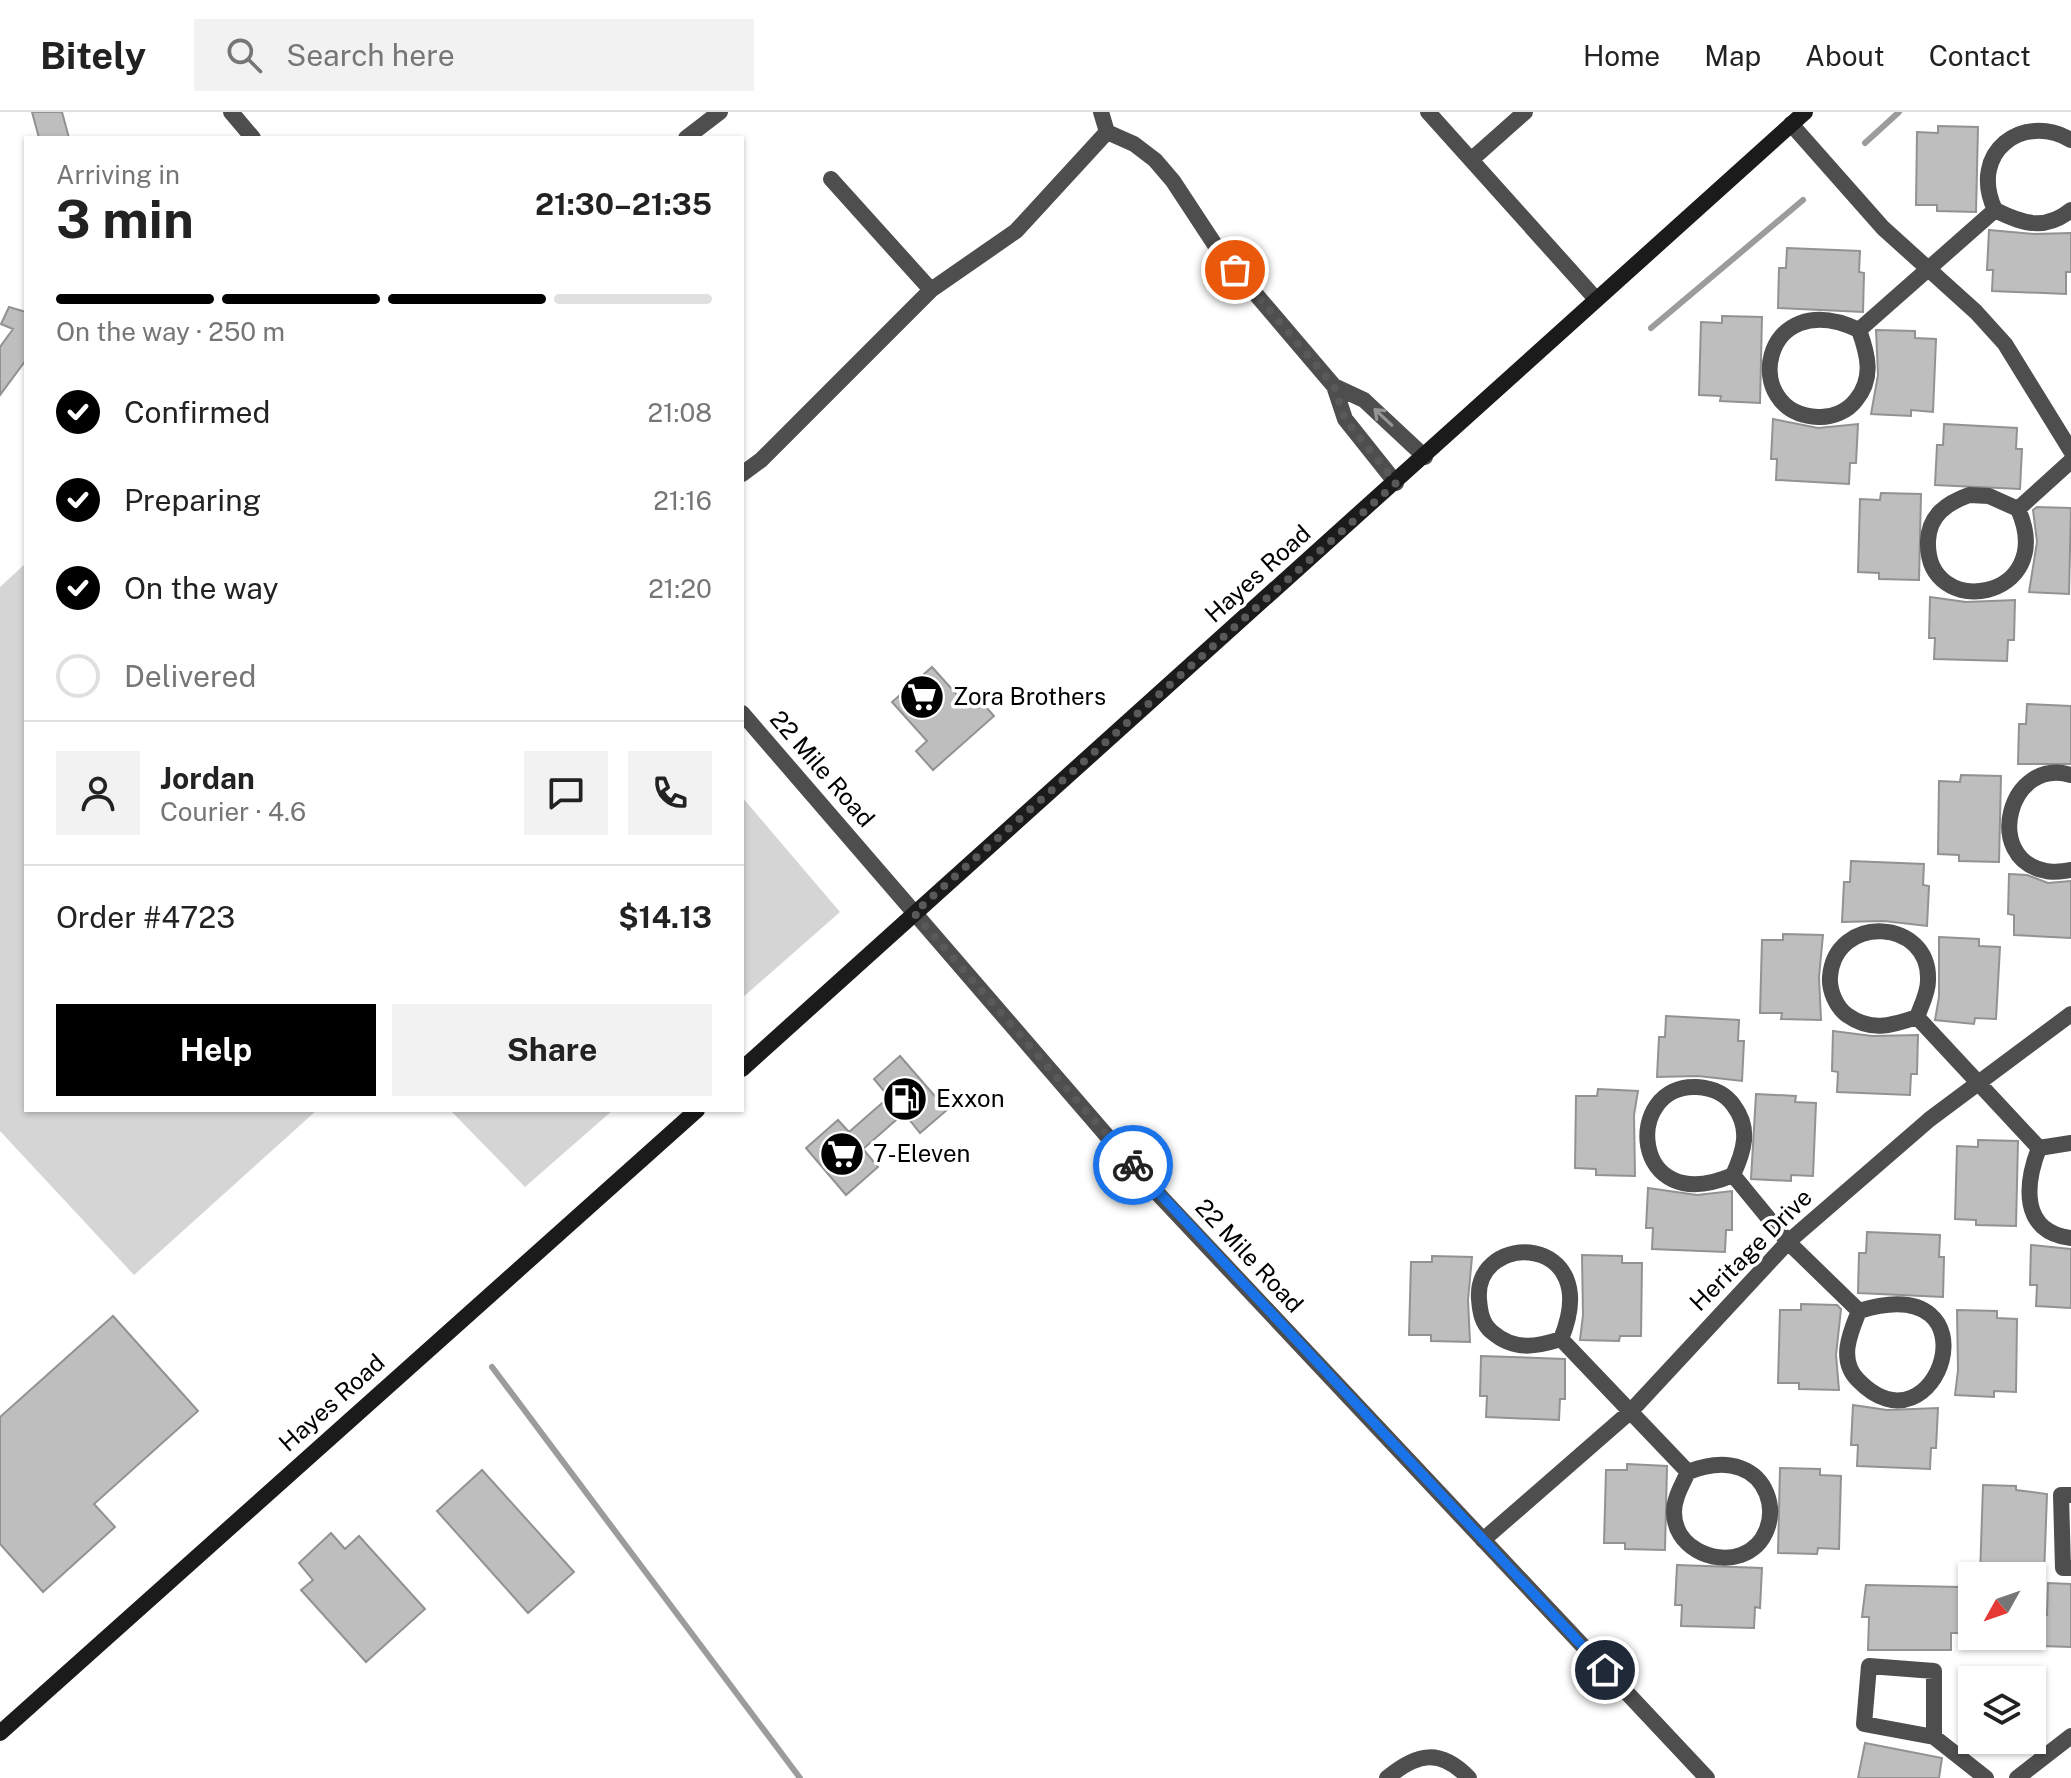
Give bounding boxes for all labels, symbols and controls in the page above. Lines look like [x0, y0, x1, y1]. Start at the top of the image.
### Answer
search box [194, 19, 754, 91]
text: Bitely [40, 33, 146, 78]
icon: search [222, 33, 266, 77]
text: Search here [286, 37, 455, 73]
text: Home [1583, 39, 1660, 72]
text: Map [1704, 39, 1761, 72]
text: About [1805, 39, 1885, 72]
text: Contact [1929, 39, 2031, 72]
text: Arriving in [56, 159, 180, 190]
text: 21:30–21:35 [535, 186, 712, 222]
text: 3 min [56, 189, 194, 250]
pin [1201, 236, 1269, 304]
icon: bag [1213, 248, 1257, 292]
text: On the way · 250 m [56, 316, 285, 347]
icon: check [56, 390, 100, 434]
text: Confirmed [124, 394, 270, 430]
text: 21:08 [647, 397, 712, 428]
one-way arrow [1373, 409, 1393, 427]
icon: check [56, 478, 100, 522]
text: Preparing [124, 482, 261, 518]
text: 21:16 [653, 485, 712, 516]
street label: Hayes Road [1199, 519, 1316, 628]
icon: check [56, 566, 100, 610]
text: On the way [124, 570, 278, 606]
text: 21:20 [648, 573, 712, 604]
text: Delivered [124, 658, 256, 694]
supermarket icon: Zora Brothers [898, 673, 946, 721]
place label: Zora Brothers [953, 682, 1106, 710]
street label: 22 Mile Road [765, 705, 881, 832]
button: person [56, 751, 140, 835]
button: chat [524, 751, 608, 835]
button: phone [628, 751, 712, 835]
text: Jordan [160, 760, 255, 796]
text: Courier · 4.6 [160, 796, 306, 827]
text: Order #4723 [56, 899, 235, 935]
text: $14.13 [618, 899, 712, 935]
button: Help [56, 1004, 376, 1096]
button: Share [392, 1004, 712, 1096]
fuel station icon: Exxon [881, 1075, 929, 1123]
place label: Exxon [936, 1084, 1005, 1112]
courier [1093, 1125, 1173, 1205]
supermarket icon: 7-Eleven [818, 1130, 866, 1178]
place label: 7-Eleven [873, 1139, 970, 1167]
icon: bike [1111, 1143, 1155, 1187]
street label: Heritage Drive [1683, 1182, 1817, 1316]
street label: 22 Mile Road [1190, 1193, 1309, 1318]
street label: Hayes Road [273, 1348, 390, 1457]
north arrow [1958, 1562, 2046, 1650]
map controls [1958, 1562, 2046, 1754]
pin [1571, 1636, 1639, 1704]
icon: home [1583, 1648, 1627, 1692]
button: layers [1958, 1666, 2046, 1754]

